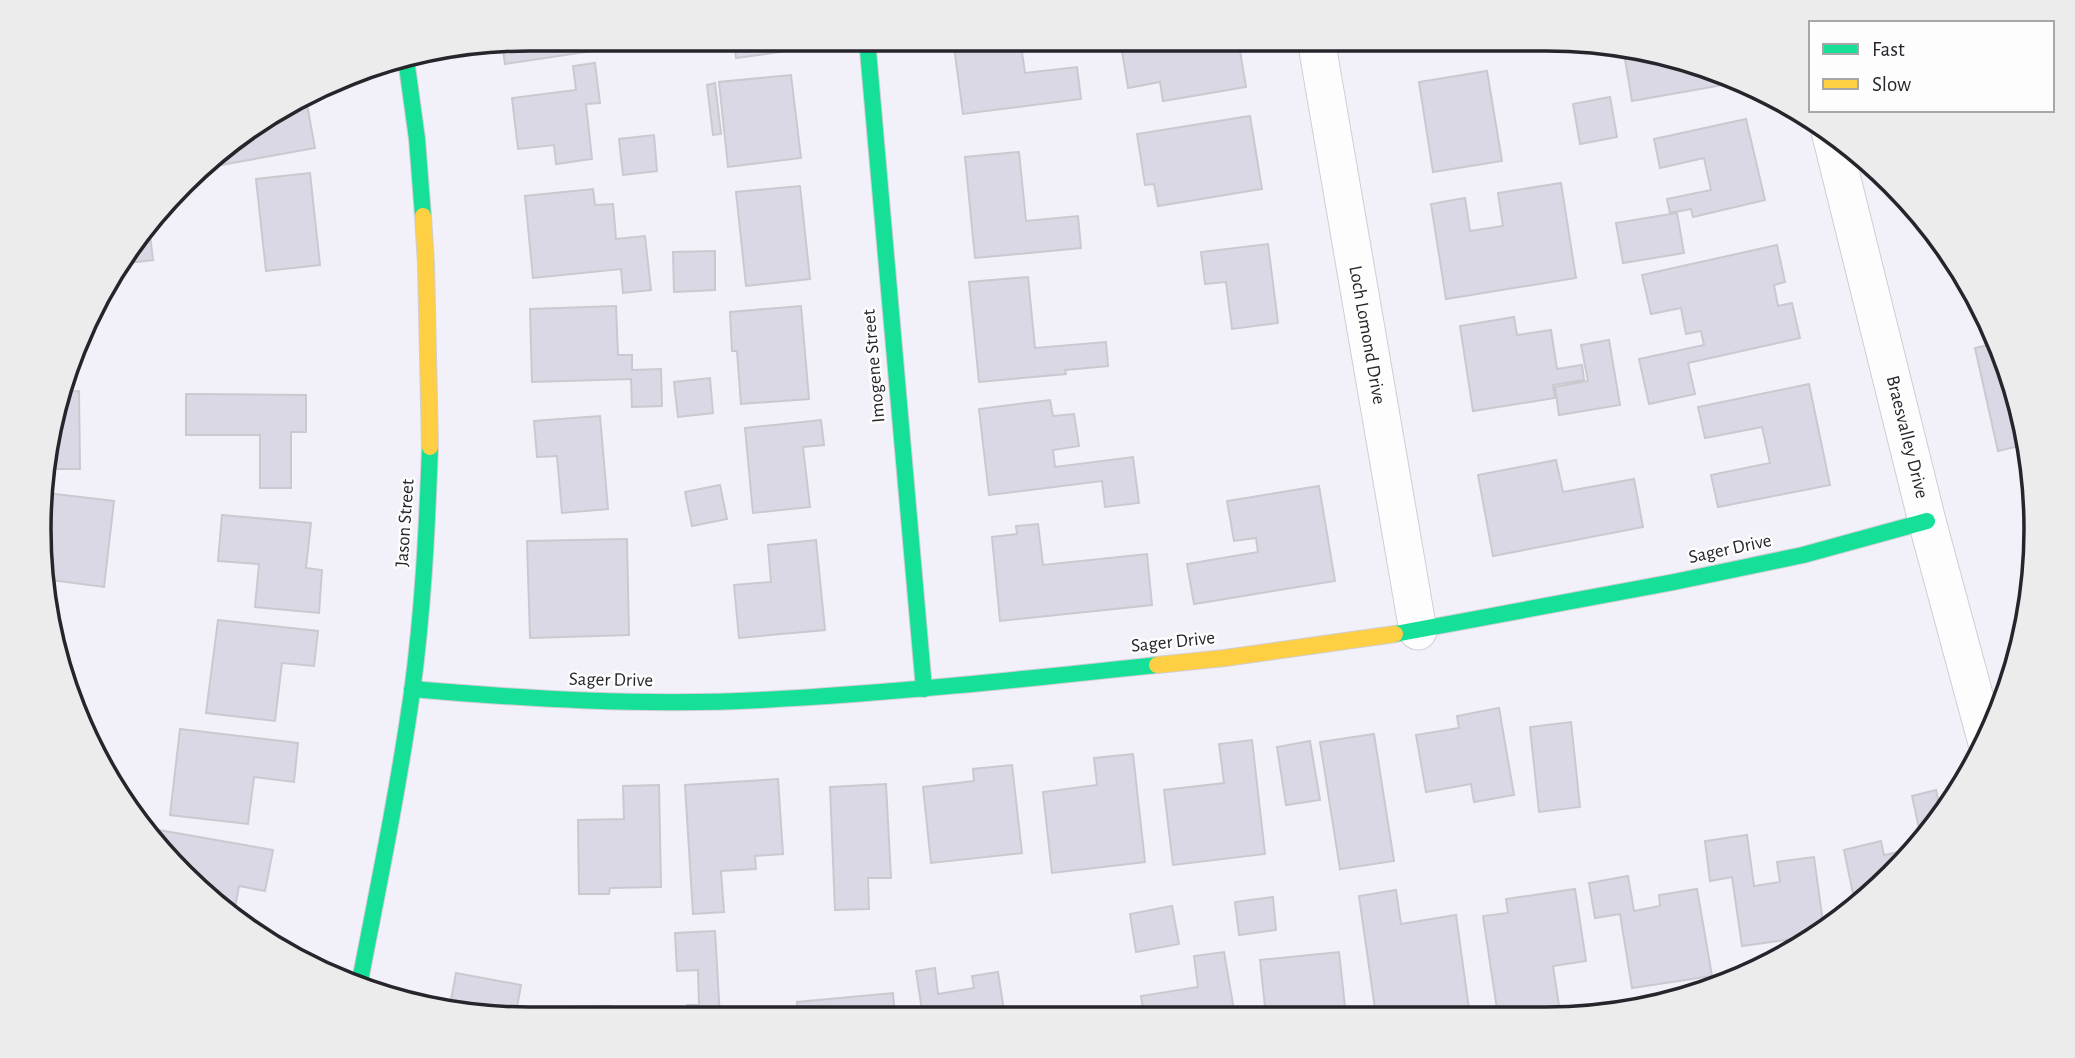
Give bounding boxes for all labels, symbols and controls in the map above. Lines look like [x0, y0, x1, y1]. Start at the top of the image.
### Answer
legend [1809, 21, 2054, 112]
text: Fast [1872, 39, 1905, 60]
text: Slow [1872, 74, 1911, 95]
street label: Loch Lomond Drive [1345, 264, 1389, 406]
street label: Imogene Street [860, 308, 888, 424]
street label: Braesvalley Drive [1883, 374, 1931, 500]
street label: Jason Street [392, 478, 418, 568]
street label: Sager Drive [1687, 531, 1773, 567]
street label: Sager Drive [1130, 628, 1216, 656]
street label: Sager Drive [569, 670, 653, 690]

